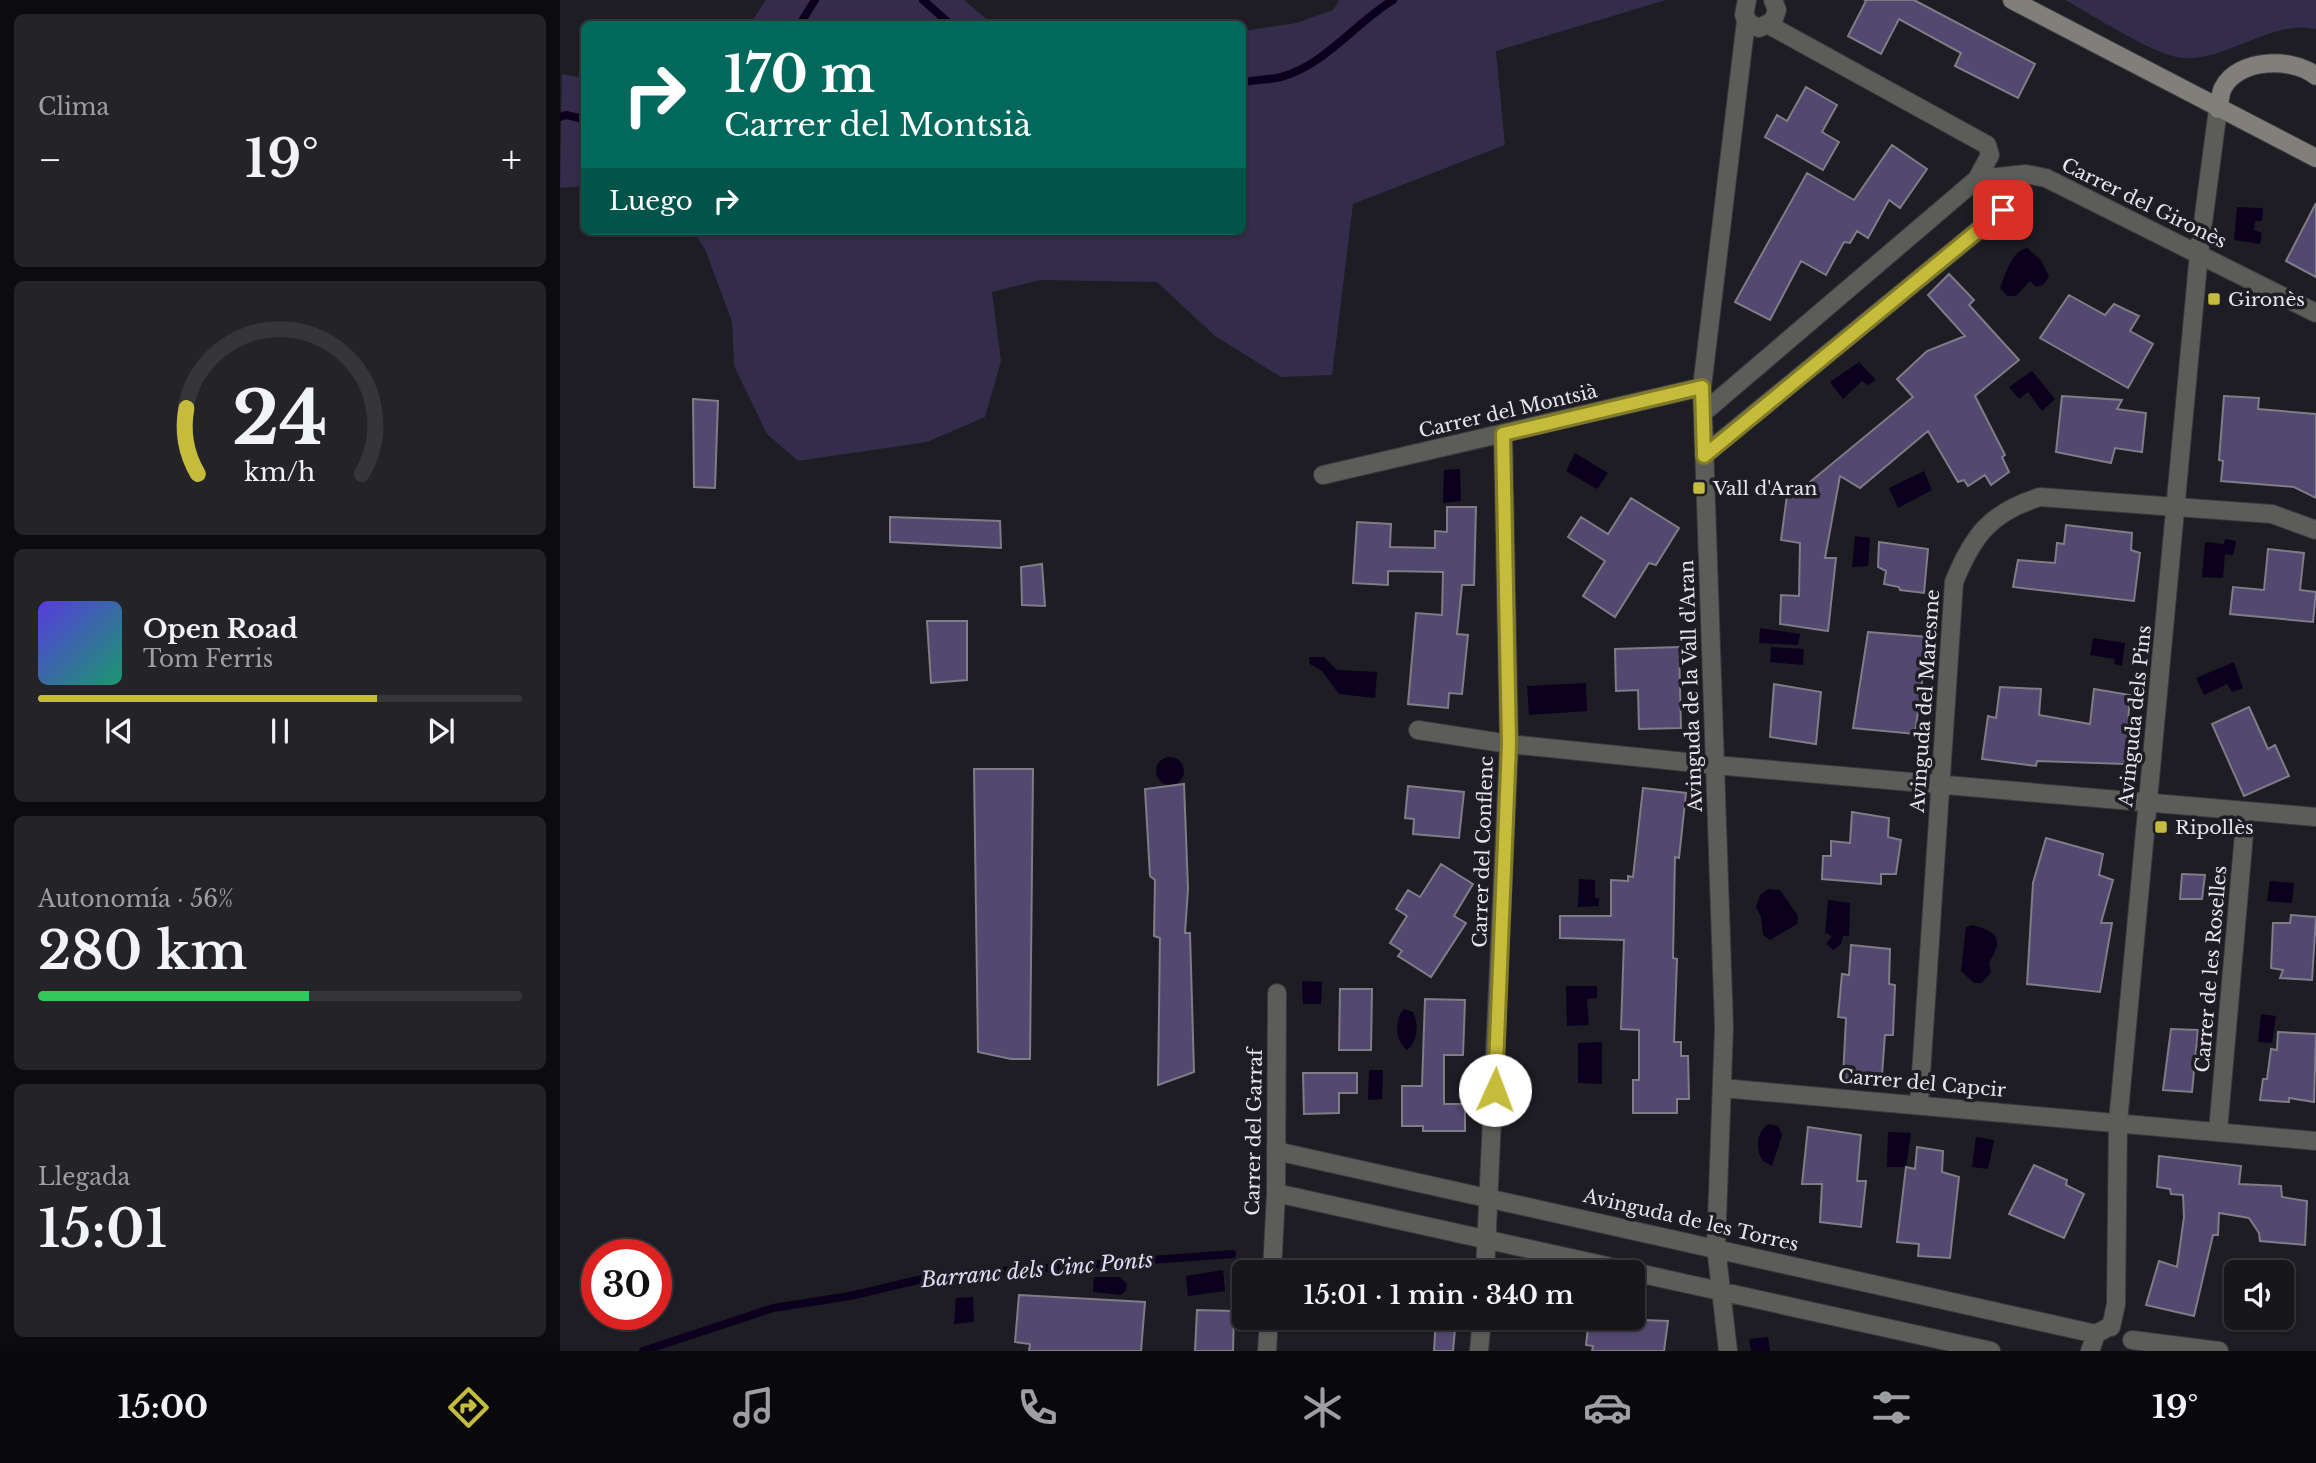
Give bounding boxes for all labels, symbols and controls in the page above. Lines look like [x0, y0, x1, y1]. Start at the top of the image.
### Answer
text: 170 m [724, 44, 875, 105]
icon: right [609, 49, 700, 140]
text: Clima [38, 93, 109, 121]
text: Carrer del Montsià [724, 105, 1031, 145]
text: 19° [244, 127, 319, 191]
text: − [38, 136, 62, 183]
text: + [501, 136, 522, 183]
street label: Carrer del Gironès [2058, 153, 2230, 253]
pin [1973, 180, 2033, 240]
icon: right [707, 182, 745, 220]
text: Luego [609, 185, 693, 217]
icon: arrive [1984, 191, 2022, 229]
place label: Gironès [2228, 288, 2305, 311]
marker: Gironès [2206, 291, 2222, 307]
text: 24 [232, 374, 328, 465]
street label: Carrer del Montsià [1417, 379, 1600, 443]
text: km/h [245, 457, 315, 488]
place label: Vall d'Aran [1712, 477, 1817, 500]
marker: Vall d'Aran [1691, 480, 1707, 496]
street label: Avinguda de la Vall d'Aran [1675, 560, 1707, 813]
street label: Avinguda del Maresme [1906, 589, 1944, 814]
text: Open Road [143, 613, 298, 645]
street label: Avinguda dels Pins [2114, 624, 2156, 809]
text: Tom Ferris [143, 645, 273, 673]
icon: previous [100, 712, 138, 750]
icon: pause [261, 712, 299, 750]
icon: next [422, 712, 460, 750]
street label: Carrer del Conflenc [1468, 756, 1498, 948]
place label: Ripollès [2175, 816, 2254, 839]
marker: Ripollès [2153, 819, 2169, 835]
street label: Carrer de les Roselles [2191, 865, 2231, 1073]
text: Autonomía · 56% [38, 885, 234, 913]
text: 280 km [38, 919, 247, 983]
street label: Carrer del Garraf [1241, 1046, 1267, 1216]
position arrow [1458, 1053, 1532, 1127]
street label: Carrer del Capcir [1837, 1064, 2007, 1102]
text: Llegada [38, 1163, 130, 1191]
street label: Avinguda de les Torres [1580, 1184, 1801, 1256]
text: 15:01 [38, 1197, 167, 1261]
speed limit sign: 30 [581, 1239, 672, 1330]
water label: Barranc dels Cinc Ponts [919, 1247, 1154, 1293]
map controls [2224, 1260, 2294, 1330]
button: sound [2224, 1260, 2294, 1330]
text: 15:01 · 1 min · 340 m [1303, 1279, 1574, 1311]
icon: directions [444, 1383, 493, 1432]
icon: music [729, 1383, 778, 1432]
icon: phone [1013, 1383, 1062, 1432]
icon: climate [1298, 1383, 1347, 1432]
icon: car [1583, 1383, 1632, 1432]
icon: filters [1867, 1383, 1916, 1432]
text: 15:00 [118, 1387, 208, 1427]
text: 19° [2152, 1387, 2198, 1427]

